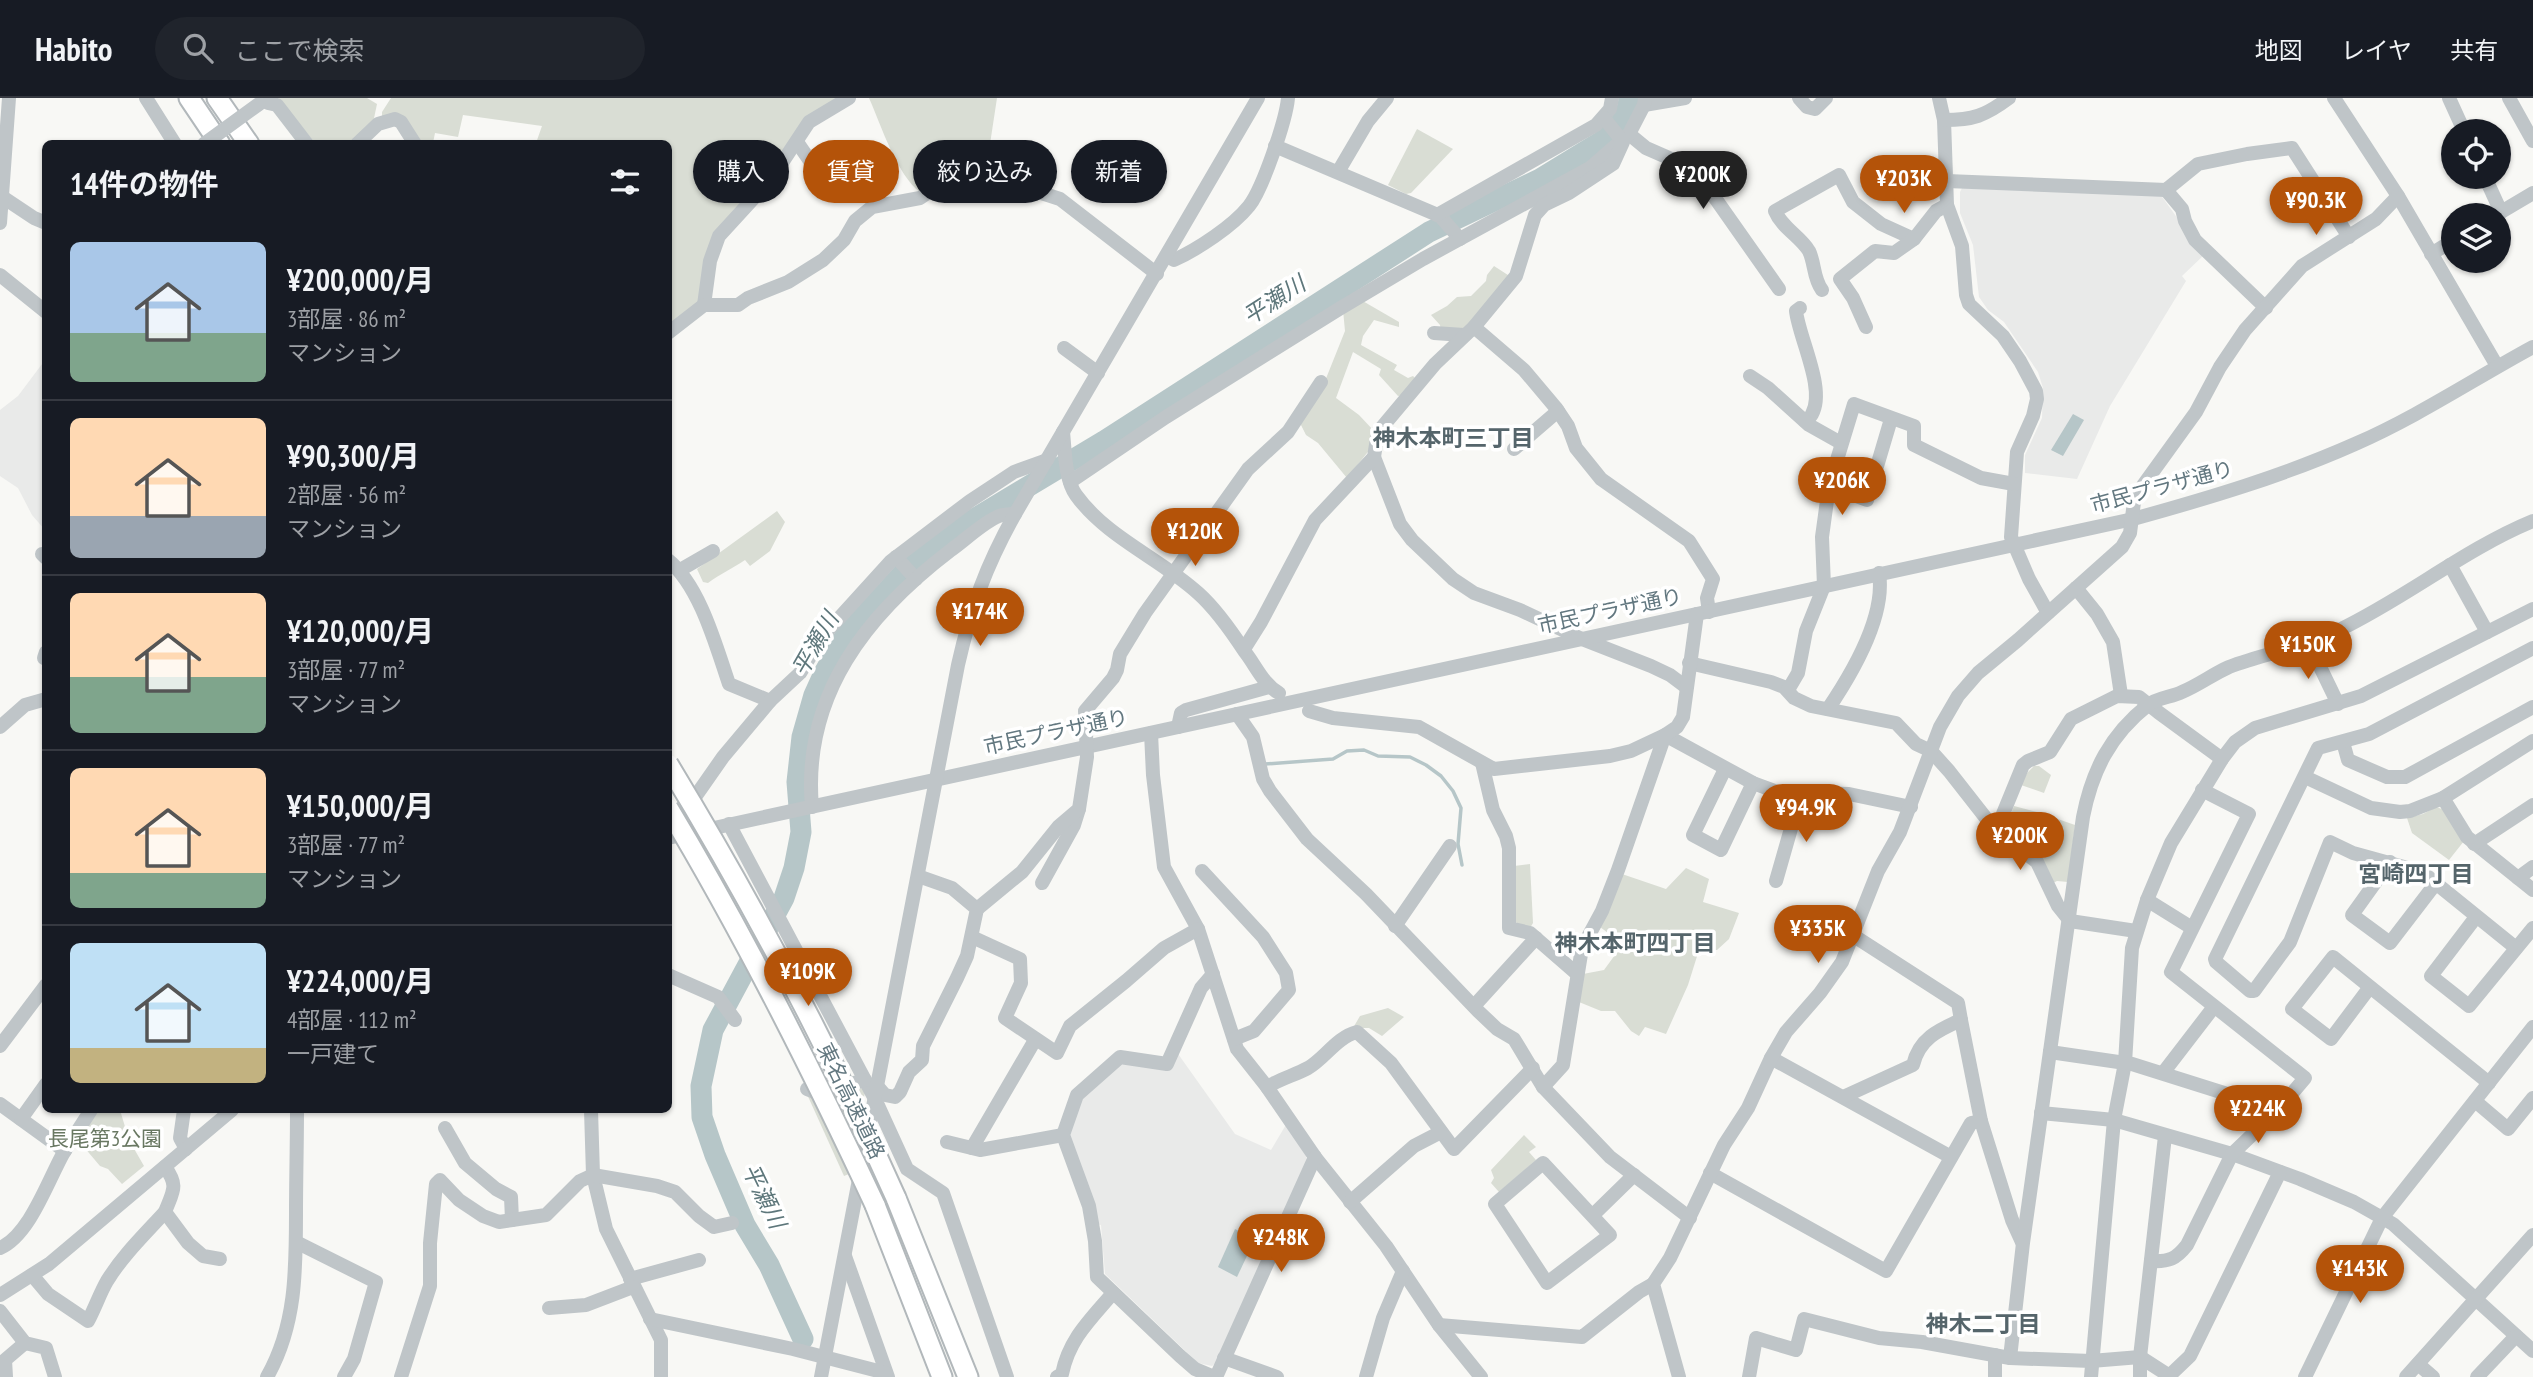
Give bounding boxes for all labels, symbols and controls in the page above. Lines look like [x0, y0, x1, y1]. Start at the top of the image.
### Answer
search box [155, 17, 645, 80]
text: Habito [35, 27, 113, 70]
icon: search [179, 29, 217, 67]
text: ここで検索 [235, 34, 365, 67]
text: 地図 [2255, 35, 2303, 66]
text: レイヤ [2341, 35, 2412, 66]
text: 共有 [2450, 35, 2498, 66]
map controls [2441, 119, 2511, 273]
button: locate [2441, 119, 2511, 189]
chip: 購入 [693, 140, 789, 203]
chip: 賃貸 [803, 140, 899, 203]
chip: 絞り込み [913, 140, 1057, 203]
chip: 新着 [1071, 140, 1167, 203]
pin: ¥200K [1654, 152, 1752, 211]
pin: ¥203K [1855, 156, 1953, 215]
text: ¥200K [1675, 159, 1731, 188]
icon: filters [606, 163, 644, 201]
text: ¥203K [1876, 163, 1932, 192]
text: 14件の物件 [70, 164, 219, 203]
pin: ¥90.3K [2259, 178, 2373, 237]
text: ¥90.3K [2286, 185, 2346, 214]
button: layers [2441, 203, 2511, 273]
text: ¥200,000/月 [287, 260, 434, 299]
water label: 平瀬川 [1237, 267, 1313, 331]
icon: home [126, 270, 210, 354]
text: 3部屋 · 86 m² [287, 304, 406, 333]
text: マンション [287, 338, 402, 367]
district label: 神木本町三丁目 [1373, 423, 1534, 452]
text: ¥90,300/月 [287, 436, 420, 475]
icon: home [126, 446, 210, 530]
street label: 市民プラザ通り [2087, 454, 2236, 519]
pin: ¥206K [1793, 458, 1891, 517]
text: ¥206K [1814, 465, 1870, 494]
text: 2部屋 · 56 m² [287, 480, 406, 509]
pin: ¥120K [1146, 508, 1244, 568]
text: マンション [287, 514, 402, 543]
text: ¥120K [1167, 516, 1223, 545]
street label: 市民プラザ通り [1535, 582, 1685, 639]
pin: ¥174K [931, 588, 1029, 648]
text: ¥174K [952, 596, 1008, 625]
water label: 平瀬川 [785, 604, 846, 681]
text: ¥120,000/月 [287, 611, 434, 650]
icon: home [126, 621, 210, 705]
pin: ¥150K [2259, 622, 2357, 681]
text: ¥150K [2280, 629, 2336, 658]
text: 3部屋 · 77 m² [287, 655, 405, 684]
text: マンション [287, 689, 402, 718]
street label: 市民プラザ通り [981, 703, 1131, 760]
pin: ¥94.9K [1749, 784, 1863, 844]
text: ¥150,000/月 [287, 786, 434, 825]
text: ¥94.9K [1776, 792, 1836, 821]
icon: home [126, 796, 210, 880]
pin: ¥200K [1971, 812, 2069, 872]
text: ¥200K [1992, 820, 2048, 849]
text: 3部屋 · 77 m² [287, 830, 405, 859]
district label: 宮崎四丁目 [2359, 859, 2474, 888]
text: マンション [287, 864, 402, 893]
pin: ¥335K [1769, 906, 1867, 965]
text: ¥335K [1790, 913, 1846, 942]
district label: 神木本町四丁目 [1555, 928, 1716, 957]
pin: ¥109K [759, 948, 857, 1008]
text: ¥109K [780, 956, 836, 985]
text: ¥224,000/月 [287, 961, 434, 1000]
icon: home [126, 971, 210, 1055]
text: 4部屋 · 112 m² [287, 1005, 417, 1034]
street label: 東名高速道路 [812, 1038, 891, 1163]
text: 一戸建て [287, 1039, 379, 1068]
pin: ¥224K [2209, 1086, 2307, 1145]
text: ¥224K [2230, 1093, 2286, 1122]
park label: 長尾第3公園 [48, 1125, 162, 1152]
water label: 平瀬川 [736, 1158, 794, 1236]
pin: ¥248K [1232, 1214, 1330, 1274]
text: ¥248K [1253, 1222, 1309, 1251]
pin: ¥143K [2311, 1246, 2409, 1305]
text: ¥143K [2332, 1253, 2388, 1282]
district label: 神木二丁目 [1926, 1309, 2041, 1338]

